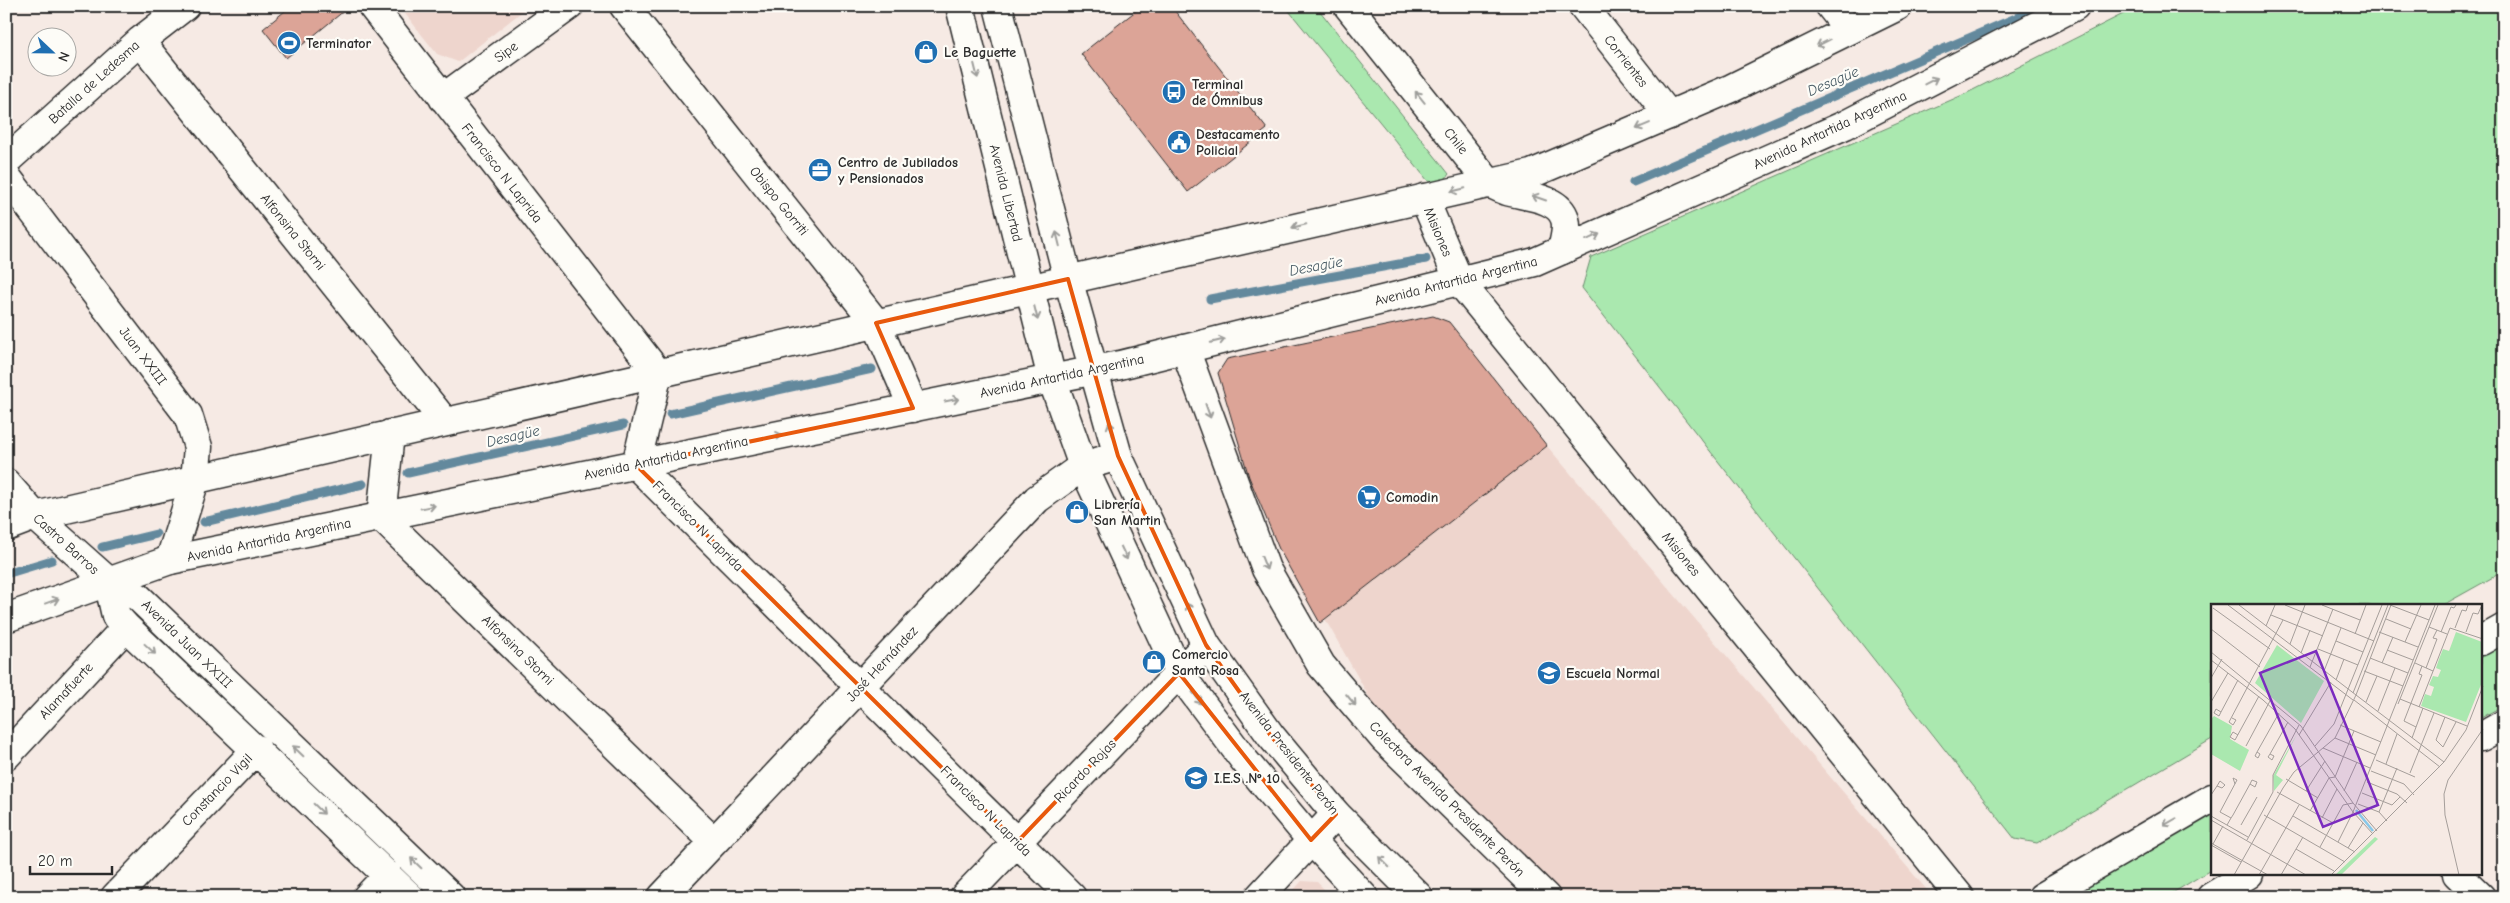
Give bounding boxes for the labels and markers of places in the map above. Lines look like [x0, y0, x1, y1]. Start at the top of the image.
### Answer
sports icon: Terminator [276, 30, 302, 56]
place label: Terminator [306, 35, 371, 52]
shop icon: Le Baguette [913, 39, 939, 65]
place label: Le Baguette [944, 44, 1016, 61]
place label: Terminal de Ómnibus [1192, 76, 1263, 109]
bus stop icon: Terminal de Ómnibus [1161, 79, 1187, 105]
place label: Destacamento Policial [1196, 126, 1280, 159]
public building icon: Destacamento Policial [1166, 129, 1192, 155]
place label: Centro de Jubilados y Pensionados [838, 154, 958, 187]
office icon: Centro de Jubilados y Pensionados [807, 157, 833, 183]
supermarket icon: Comodin [1356, 484, 1382, 510]
place label: Comodin [1386, 489, 1438, 506]
place label: Librería San Martin [1094, 496, 1161, 529]
shop icon: Librería San Martin [1064, 499, 1090, 525]
place label: Comercio Santa Rosa [1172, 646, 1239, 679]
shop icon: Comercio Santa Rosa [1141, 649, 1167, 675]
school or university icon: Escuela Normal [1536, 660, 1562, 686]
place label: Escuela Normal [1566, 665, 1660, 682]
school or university icon: I.E.S .Nº 10 [1183, 765, 1209, 791]
place label: I.E.S .Nº 10 [1214, 770, 1280, 787]

